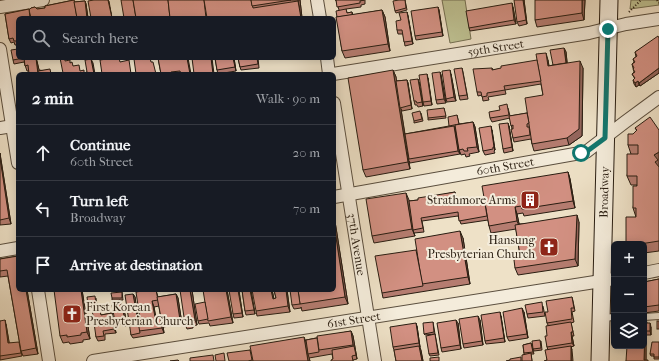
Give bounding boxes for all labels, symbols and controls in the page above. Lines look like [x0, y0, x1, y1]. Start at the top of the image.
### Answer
search box [16, 16, 336, 60]
route end [599, 20, 617, 38]
icon: search [30, 27, 52, 49]
text: Search here [62, 29, 138, 47]
street label: 59th Street [467, 36, 526, 59]
text: 2 min [32, 88, 73, 108]
text: Walk · 90 m [256, 91, 320, 106]
text: Continue [70, 136, 130, 154]
icon: ahead [32, 142, 54, 164]
route start [572, 144, 590, 162]
text: 20 m [293, 145, 320, 160]
text: 60th Street [70, 154, 133, 169]
street label: 60th Street [475, 154, 536, 178]
street label: Broadway [597, 166, 612, 218]
building icon: Strathmore Arms [519, 189, 541, 211]
text: Turn left [70, 192, 128, 210]
place label: Strathmore Arms [427, 193, 517, 207]
icon: left [32, 198, 54, 220]
text: 70 m [293, 201, 320, 216]
text: Broadway [70, 210, 126, 225]
street label: 37th Avenue [345, 212, 368, 277]
place label: Hansung Presbyterian Church [428, 233, 536, 261]
church icon: Hansung Presbyterian Church [538, 236, 560, 258]
map controls [611, 241, 647, 349]
button: + [611, 241, 647, 277]
icon: arrive [32, 254, 54, 276]
text: Arrive at destination [70, 256, 202, 274]
button: − [611, 277, 647, 313]
place label: First Korean Presbyterian Church [86, 300, 194, 328]
church icon: First Korean Presbyterian Church [61, 303, 83, 325]
street label: 61st Street [326, 309, 382, 331]
button: layers [611, 313, 647, 349]

